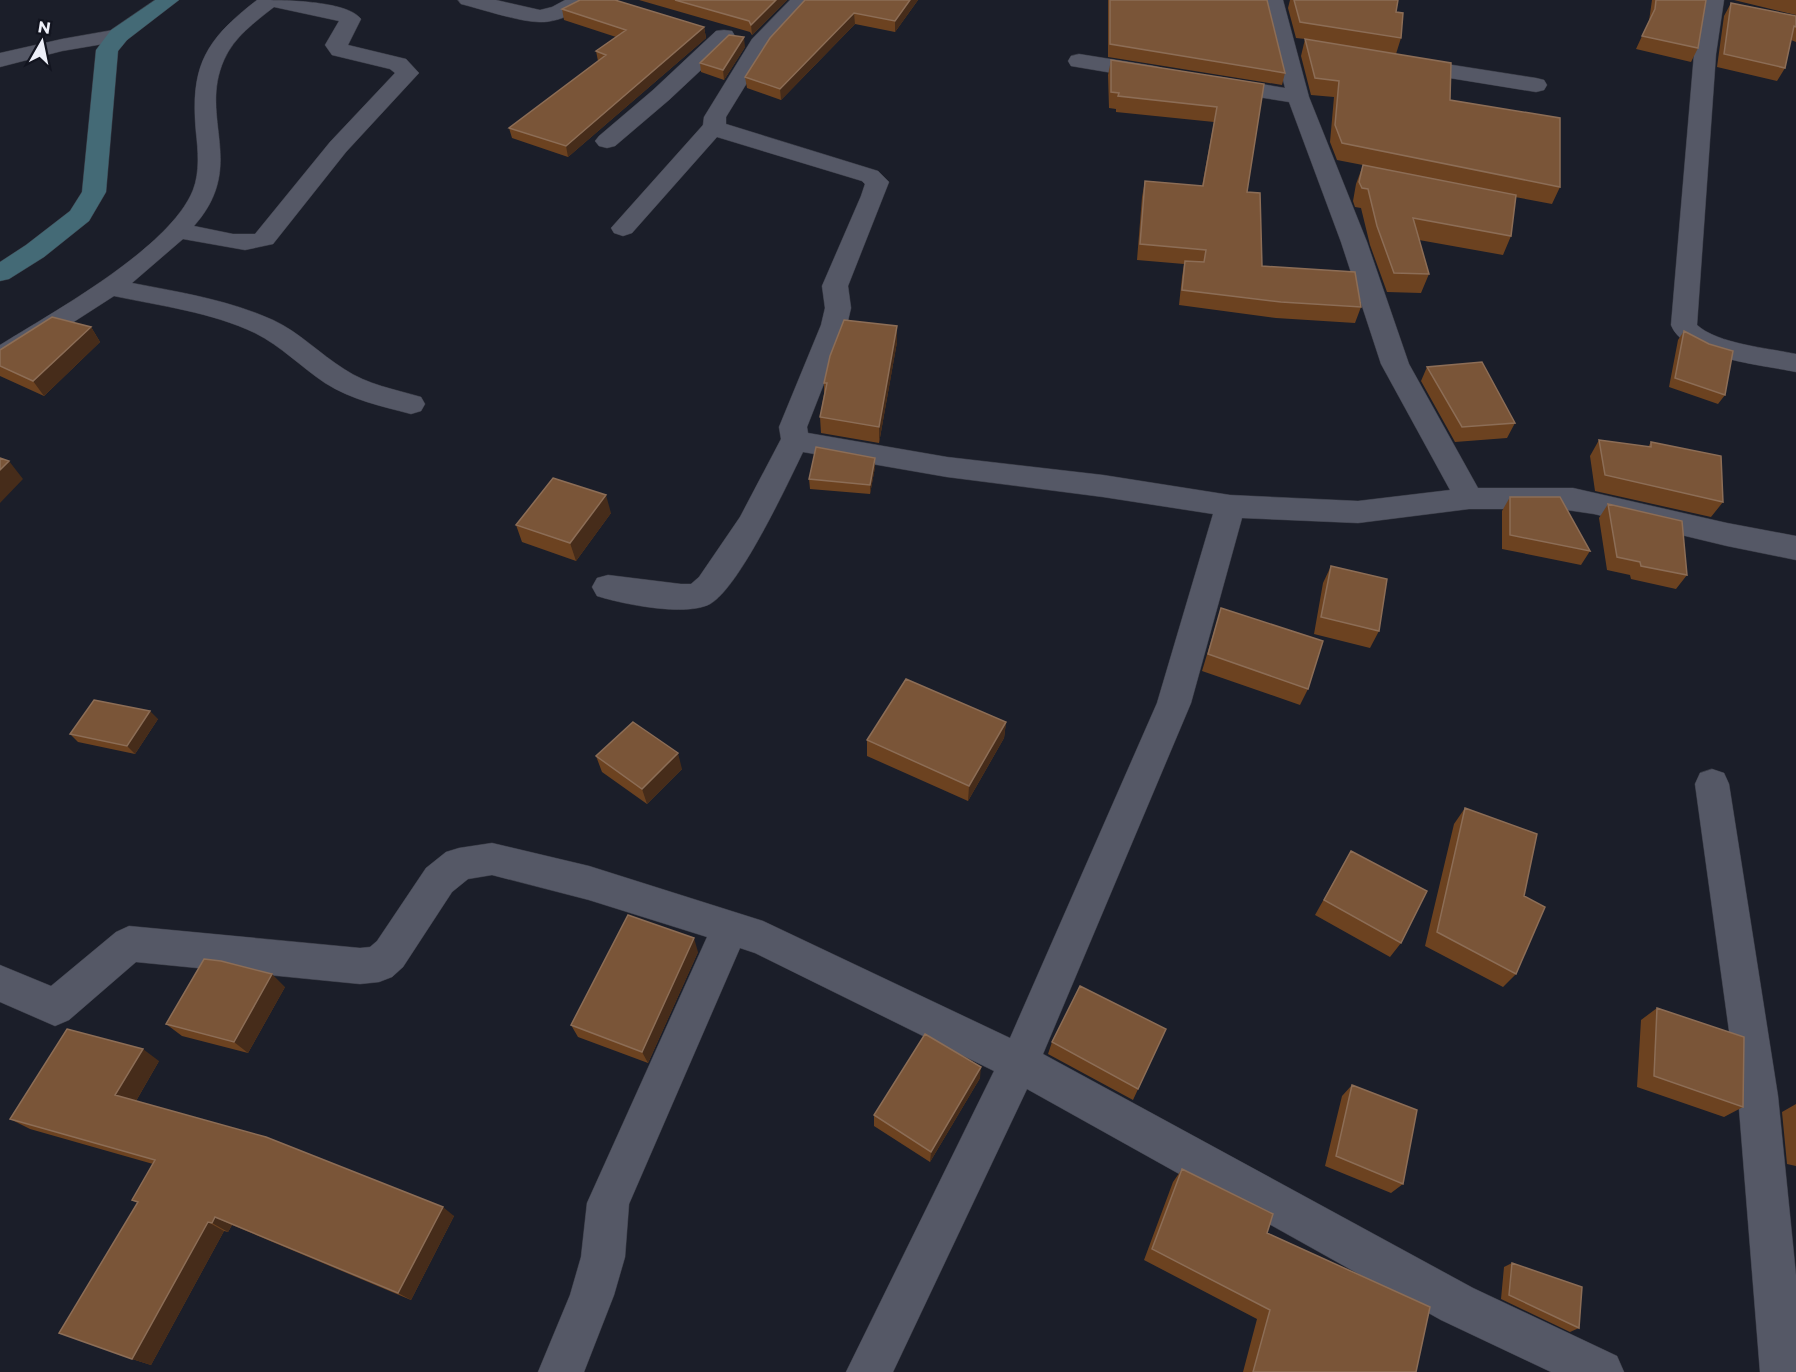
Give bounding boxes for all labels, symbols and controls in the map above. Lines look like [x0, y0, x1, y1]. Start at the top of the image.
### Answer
north arrow [12, 12, 72, 72]
text: N [36, 17, 52, 38]

